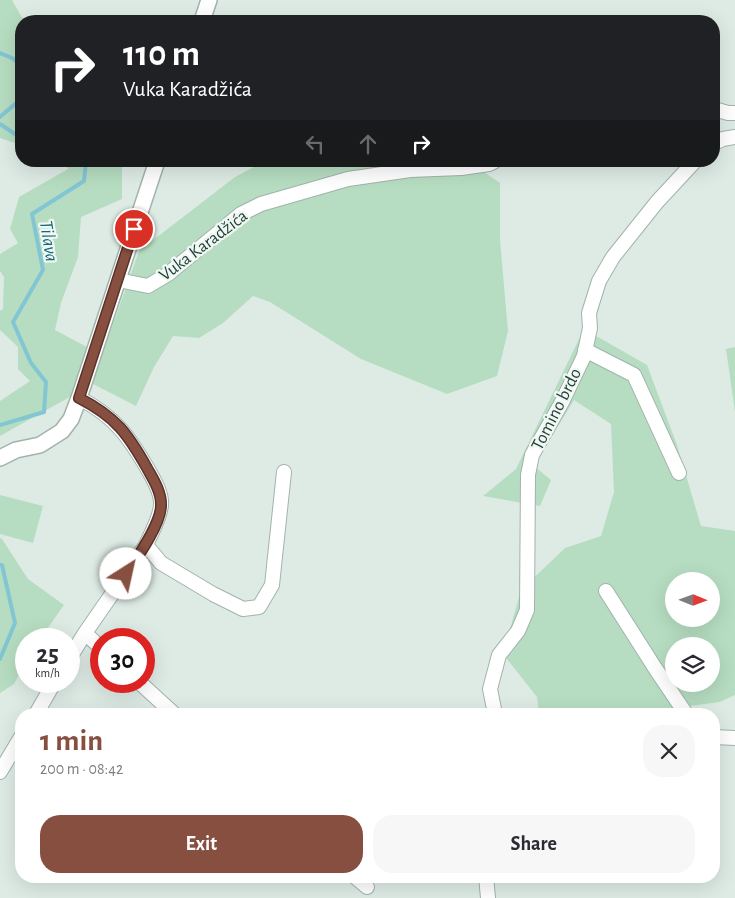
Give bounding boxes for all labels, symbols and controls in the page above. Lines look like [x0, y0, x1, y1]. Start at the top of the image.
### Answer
icon: right [40, 35, 105, 100]
text: 110 m [123, 37, 200, 72]
text: Vuka Karadžića [123, 78, 252, 100]
icon: left [301, 130, 329, 158]
icon: ahead [354, 130, 382, 158]
icon: right [407, 130, 435, 158]
street label: Vuka Karadžića [156, 207, 251, 285]
pin [113, 208, 155, 250]
icon: arrive [120, 215, 148, 243]
water label: Tilava [36, 219, 61, 263]
street label: Tomino brdo [529, 365, 585, 453]
position arrow [99, 547, 151, 599]
north arrow [665, 572, 720, 628]
map controls [665, 572, 720, 692]
speed limit sign: 30 [90, 628, 155, 693]
button: layers [665, 637, 720, 692]
text: 25 [36, 642, 59, 667]
text: km/h [35, 667, 60, 679]
button: close [643, 725, 695, 777]
text: 1 min [40, 726, 103, 756]
text: 200 m · 08:42 [40, 761, 123, 777]
button: Exit [40, 815, 363, 873]
button: Share [373, 815, 695, 873]

